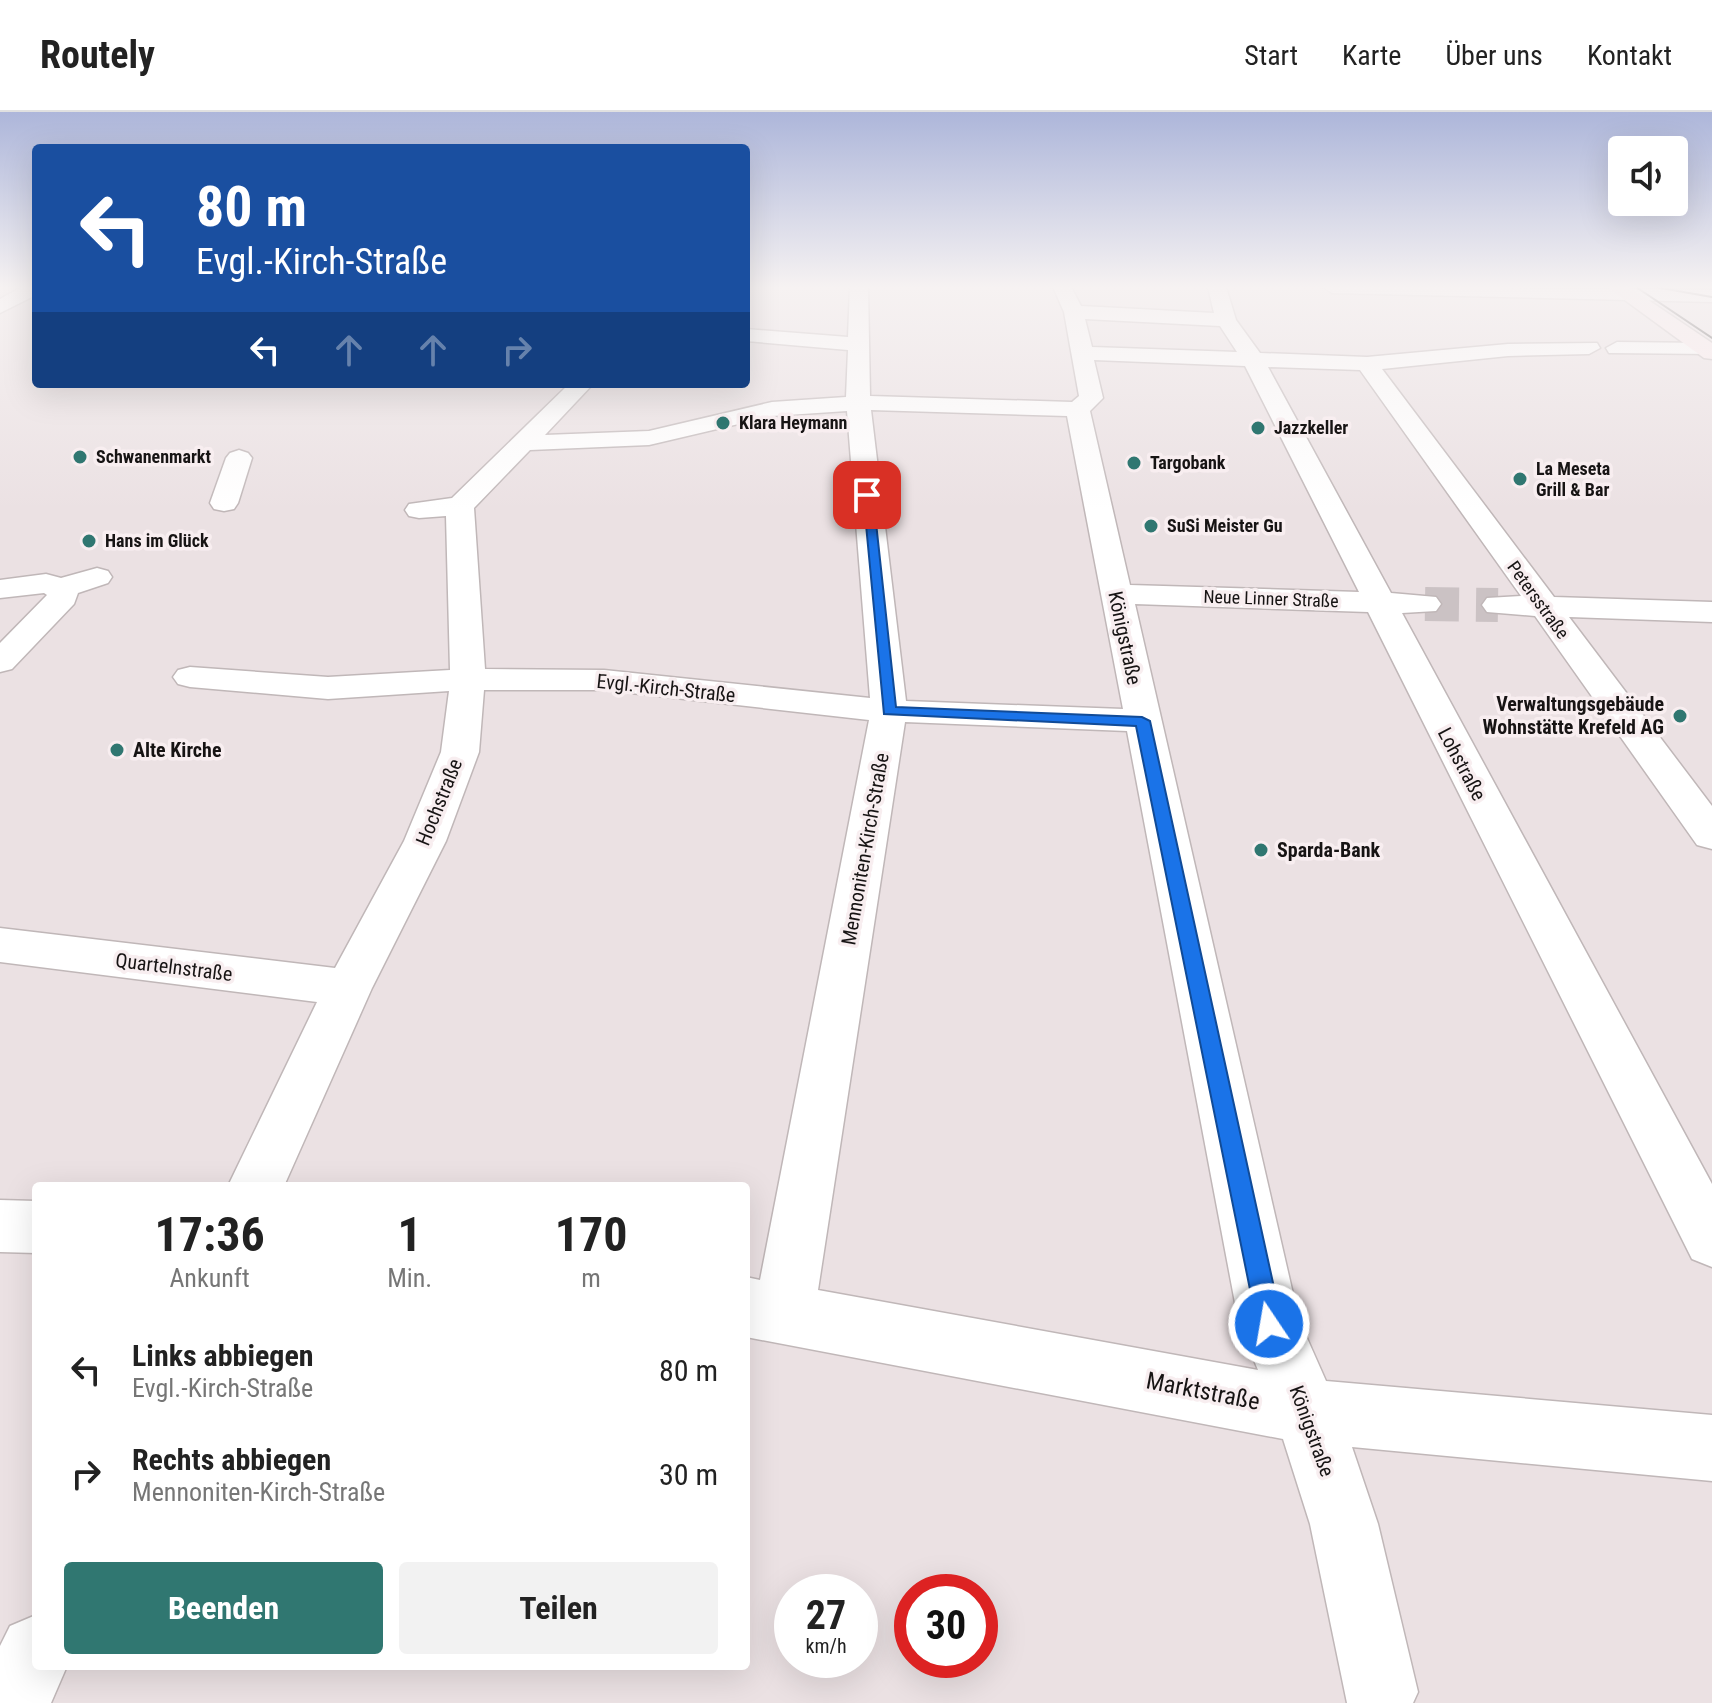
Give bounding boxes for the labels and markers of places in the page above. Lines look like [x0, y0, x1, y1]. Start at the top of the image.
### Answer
place label: Klara Heymann [739, 412, 847, 433]
marker: Klara Heymann [714, 414, 732, 432]
place label: Jazzkeller [1274, 417, 1348, 438]
marker: Jazzkeller [1249, 419, 1267, 437]
place label: Schwanenmarkt [96, 446, 211, 467]
marker: Schwanenmarkt [71, 448, 89, 466]
place label: Targobank [1150, 452, 1226, 473]
marker: Targobank [1125, 454, 1143, 472]
place label: La Meseta Grill & Bar [1536, 458, 1610, 500]
pin [833, 461, 901, 529]
marker: La Meseta Grill & Bar [1511, 470, 1529, 488]
place label: SuSi Meister Gu [1167, 515, 1283, 536]
marker: SuSi Meister Gu [1142, 517, 1160, 535]
place label: Hans im Glück [105, 530, 209, 551]
marker: Hans im Glück [80, 532, 98, 550]
place label: Verwaltungsgebäude Wohnstätte Krefeld AG [1483, 692, 1664, 739]
marker: Verwaltungsgebäude Wohnstätte Krefeld AG [1671, 707, 1689, 725]
place label: Alte Kirche [133, 738, 221, 762]
marker: Alte Kirche [108, 741, 126, 759]
place label: Sparda-Bank [1277, 838, 1381, 862]
marker: Sparda-Bank [1252, 841, 1270, 859]

